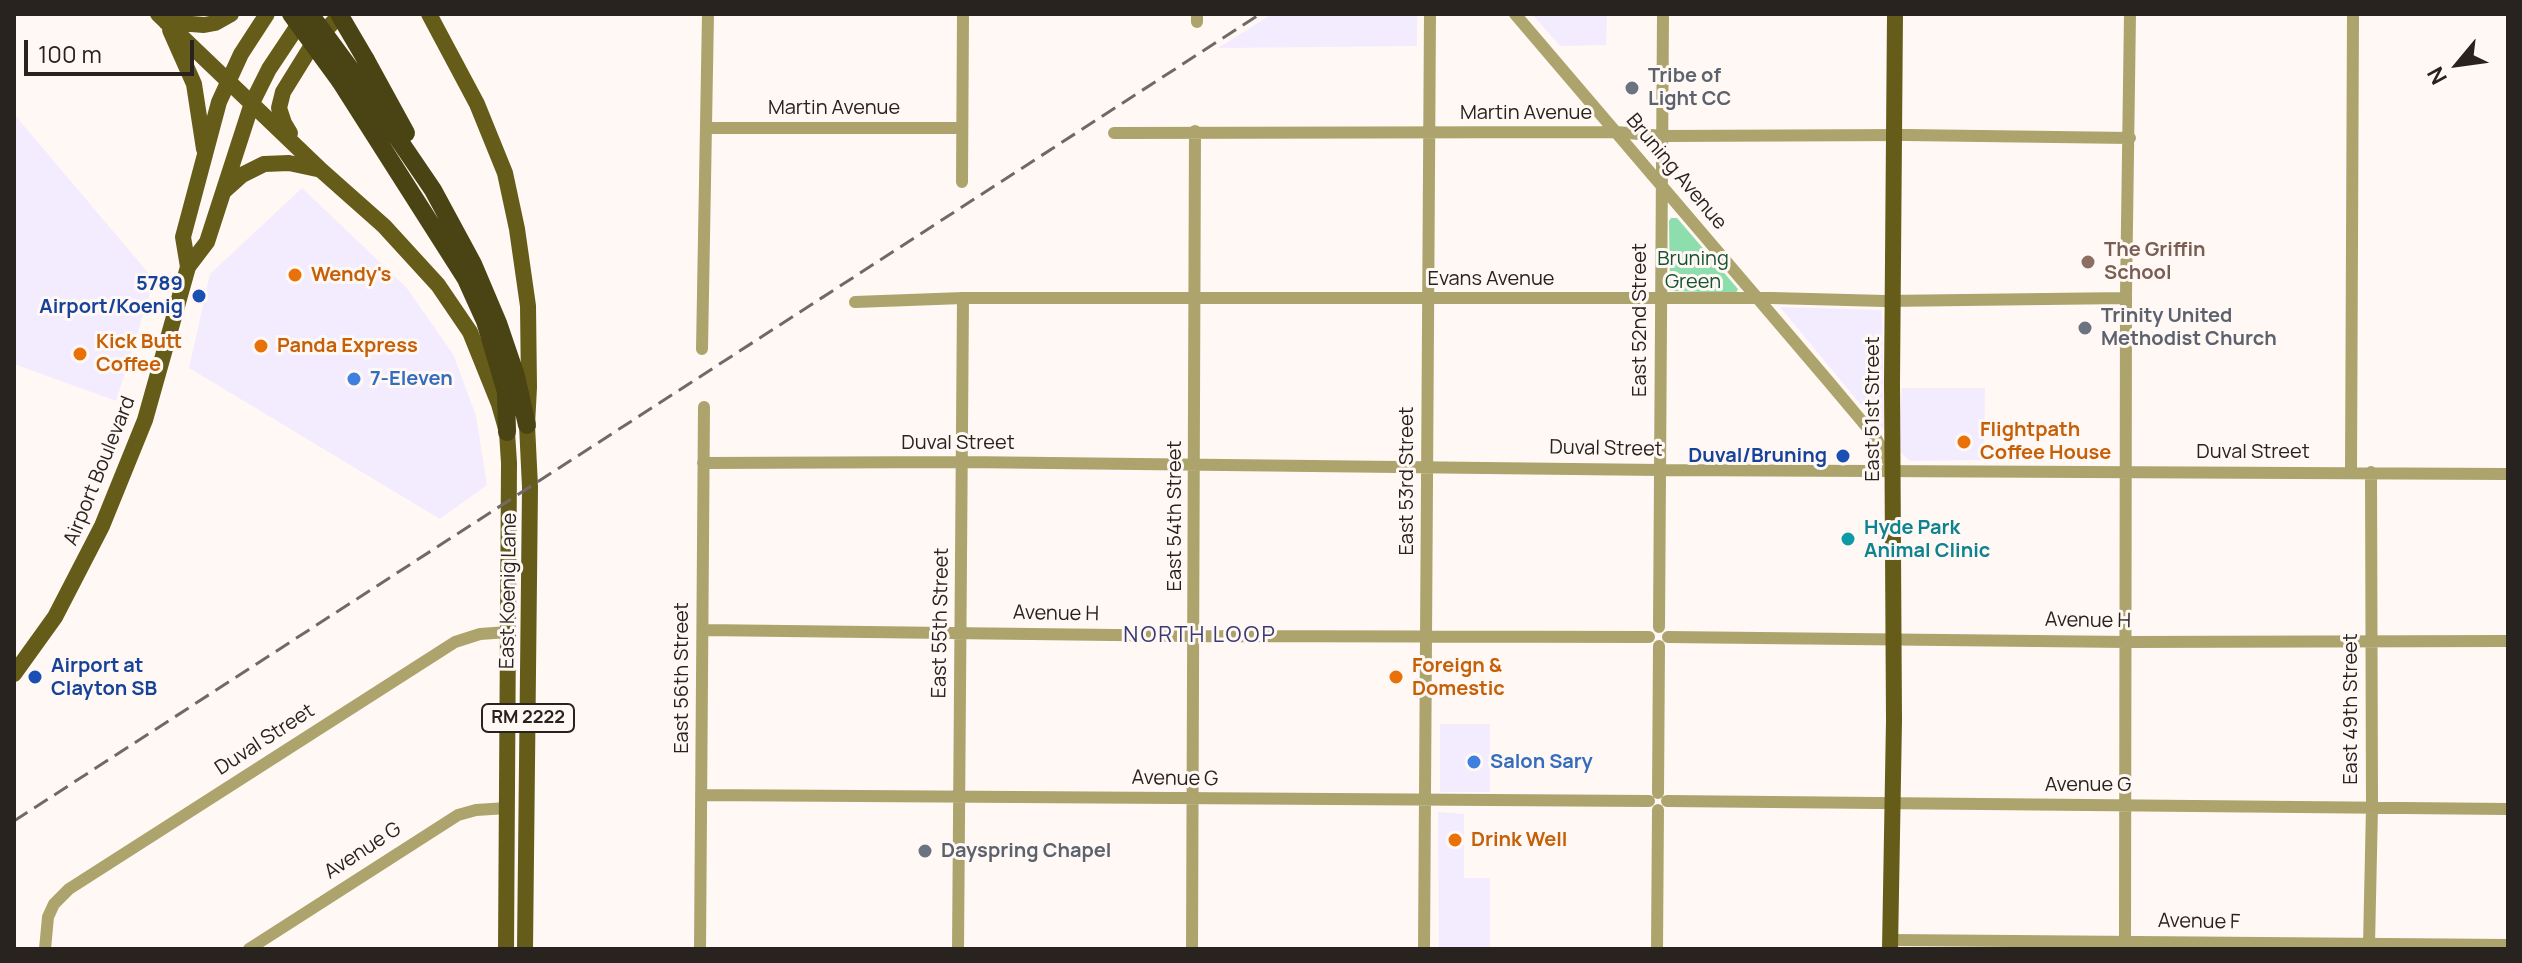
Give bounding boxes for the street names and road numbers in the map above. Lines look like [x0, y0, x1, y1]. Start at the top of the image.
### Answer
street label: Martin Avenue [768, 96, 900, 120]
street label: Martin Avenue [1460, 101, 1592, 125]
street label: Bruning Avenue [1620, 109, 1732, 235]
street label: East 52nd Street [1628, 243, 1652, 397]
street label: Evans Avenue [1428, 267, 1554, 291]
street label: East 51st Street [1861, 336, 1885, 482]
street label: Airport Boulevard [59, 393, 141, 549]
street label: East 53rd Street [1395, 406, 1419, 556]
street label: Duval Street [901, 431, 1015, 455]
street label: Duval Street [1549, 436, 1663, 462]
street label: Duval Street [2196, 440, 2310, 464]
street label: East 54th Street [1163, 441, 1187, 591]
street label: East Koenig Lane [496, 513, 522, 669]
street label: East 55th Street [928, 547, 954, 699]
street label: Avenue H [1013, 601, 1099, 627]
street label: East 56th Street [670, 602, 694, 754]
street label: Avenue H [2045, 608, 2131, 634]
street label: East 49th Street [2339, 633, 2363, 785]
street label: Duval Street [211, 699, 319, 781]
road number: RM 2222 [482, 704, 574, 732]
street label: Avenue G [1132, 766, 1218, 792]
street label: Avenue G [2045, 773, 2131, 797]
street label: Avenue G [320, 817, 406, 885]
street label: Avenue F [2158, 909, 2240, 935]

